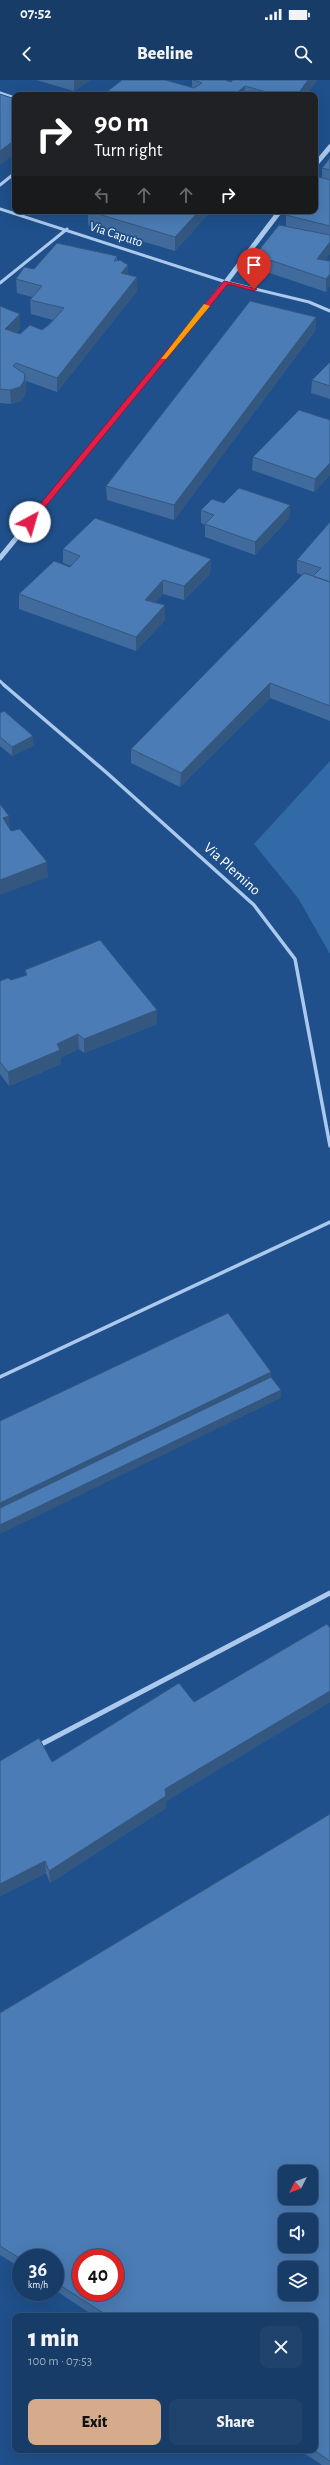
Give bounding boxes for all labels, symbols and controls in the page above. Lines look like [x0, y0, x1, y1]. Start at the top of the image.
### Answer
text: 07:52 [20, 6, 51, 21]
icon: back [16, 43, 38, 65]
icon: search [292, 43, 314, 65]
text: Beeline [137, 45, 193, 63]
icon: right [28, 108, 80, 160]
text: 90 m [94, 109, 149, 137]
text: Turn right [94, 142, 163, 160]
icon: left [91, 184, 113, 206]
icon: ahead [133, 184, 155, 206]
icon: ahead [175, 184, 197, 206]
icon: right [217, 184, 239, 206]
street label: Via Caputo [88, 220, 144, 250]
pin [237, 248, 271, 289]
icon: arrive [243, 254, 265, 276]
position arrow [9, 501, 51, 543]
street label: Via Plemino [201, 840, 263, 898]
north arrow [278, 2165, 318, 2205]
map controls [278, 2165, 318, 2301]
button: sound [278, 2213, 318, 2253]
speed limit sign: 40 [72, 2249, 124, 2301]
text: 36 [29, 2260, 47, 2280]
button: layers [278, 2261, 318, 2301]
text: km/h [28, 2280, 48, 2290]
button: close [260, 2326, 302, 2368]
text: 1 min [28, 2327, 79, 2351]
text: 100 m · 07:53 [28, 2355, 92, 2368]
button: Exit [28, 2399, 161, 2445]
button: Share [169, 2399, 302, 2445]

